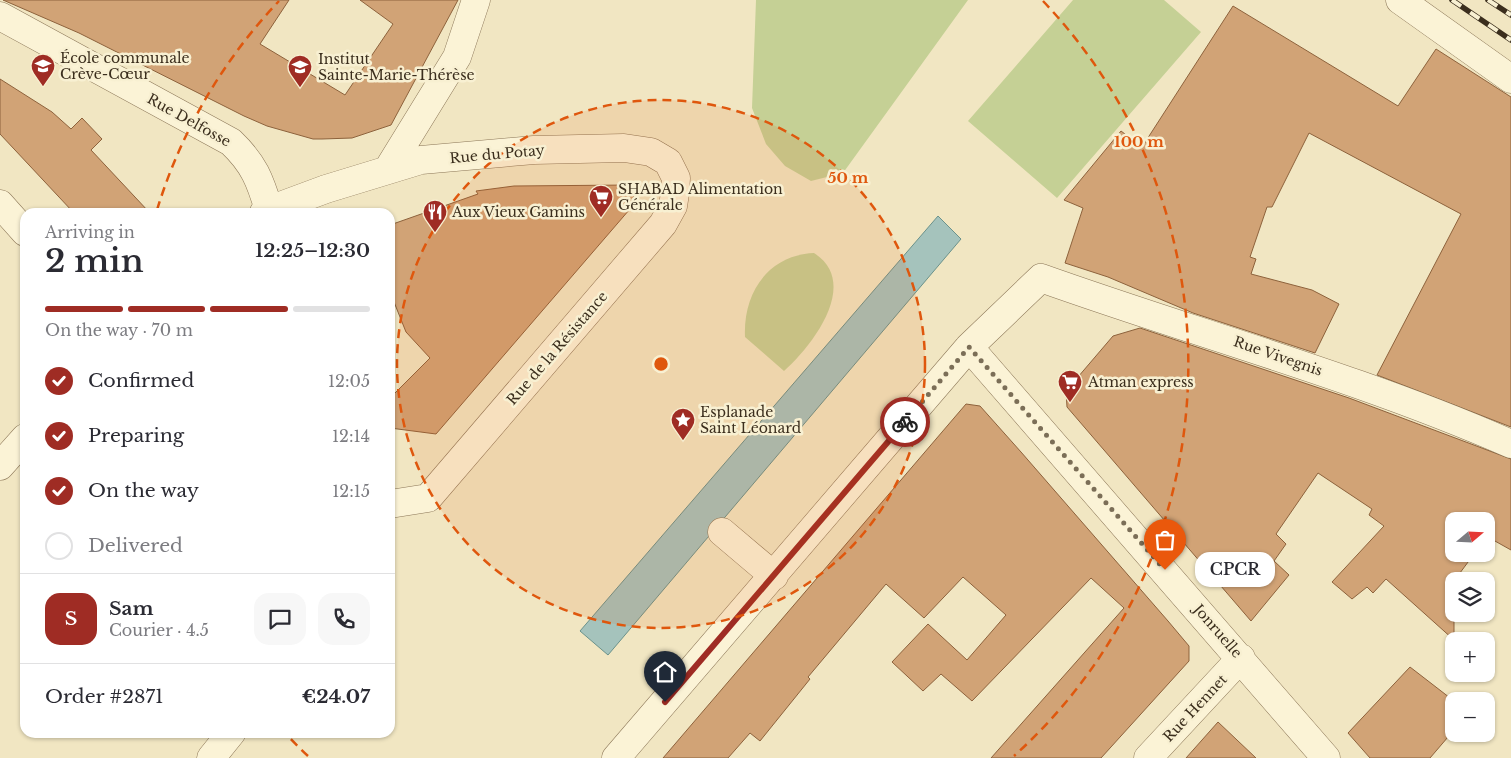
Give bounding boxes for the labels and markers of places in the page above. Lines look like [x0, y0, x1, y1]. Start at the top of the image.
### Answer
place label: École communale Crève-Cœur [60, 49, 189, 83]
place label: Institut Sainte-Marie-Thérèse [318, 50, 475, 84]
school or university icon: École communale Crève-Cœur [30, 53, 56, 87]
school or university icon: Institut Sainte-Marie-Thérèse [287, 54, 313, 88]
place label: SHABAD Alimentation Générale [618, 180, 783, 214]
supermarket icon: SHABAD Alimentation Générale [588, 184, 614, 218]
restaurant icon: Aux Vieux Gamins [422, 199, 448, 233]
place label: Aux Vieux Gamins [451, 203, 585, 221]
centre of rings [652, 355, 670, 373]
supermarket icon: Atman express [1057, 369, 1083, 403]
place label: Atman express [1087, 373, 1194, 391]
place label: Esplanade Saint Léonard [700, 403, 802, 437]
place icon: Esplanade Saint Léonard [670, 407, 696, 441]
pin [1144, 519, 1186, 570]
callout: CPCR [1195, 552, 1275, 588]
pin [644, 651, 686, 702]

